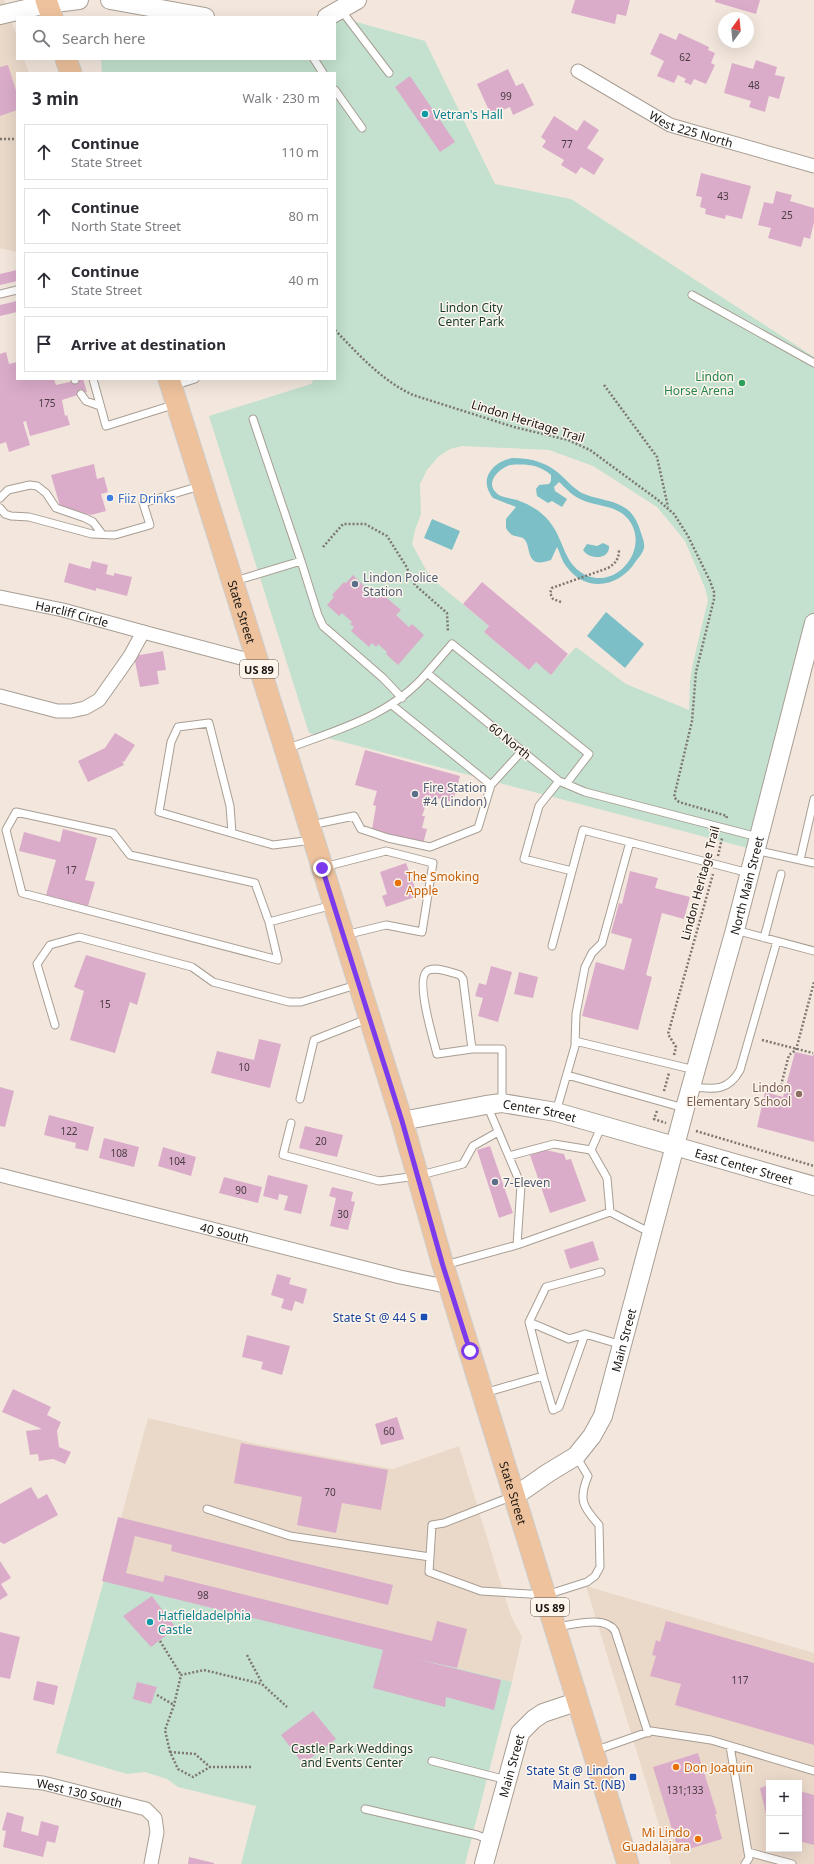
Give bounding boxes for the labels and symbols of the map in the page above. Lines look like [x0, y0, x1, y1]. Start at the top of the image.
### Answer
north arrow [718, 12, 754, 48]
house number: 62 [679, 50, 691, 64]
house number: 48 [748, 78, 760, 92]
house number: 99 [500, 89, 512, 103]
place label: Vetran's Hall [433, 106, 503, 123]
street label: West 225 North [646, 106, 735, 151]
marker: Vetran's Hall [420, 109, 430, 119]
house number: 77 [561, 137, 573, 151]
house number: 43 [717, 189, 729, 203]
house number: 25 [781, 208, 793, 222]
park label: Lindon City Center Park [438, 299, 505, 330]
place label: Lindon Horse Arena [664, 368, 734, 399]
marker: Lindon Horse Arena [737, 378, 747, 388]
house number: 175 [38, 396, 56, 410]
street label: Lindon Heritage Trail [469, 396, 587, 446]
place label: Fiiz Drinks [118, 490, 176, 507]
marker: Fiiz Drinks [105, 493, 115, 503]
place label: Lindon Police Station [363, 569, 438, 600]
street label: State Street [224, 578, 260, 646]
marker: Lindon Police Station [350, 579, 360, 589]
street label: Harcliff Circle [34, 596, 111, 631]
road number: US 89 [240, 660, 278, 678]
street label: 60 North [485, 719, 535, 763]
place label: Fire Station #4 (Lindon) [423, 779, 487, 810]
marker: Fire Station #4 (Lindon) [410, 789, 420, 799]
street label: Lindon Heritage Trail [677, 824, 723, 942]
street label: North Main Street [726, 834, 767, 937]
route end [313, 859, 331, 877]
house number: 17 [65, 863, 77, 877]
place label: The Smoking Apple [406, 868, 479, 899]
marker: The Smoking Apple [393, 878, 403, 888]
house number: 15 [99, 997, 111, 1011]
house number: 10 [238, 1060, 250, 1074]
place label: Lindon Elementary School [686, 1079, 791, 1110]
marker: Lindon Elementary School [794, 1089, 804, 1099]
street label: Center Street [502, 1095, 579, 1126]
house number: 122 [60, 1124, 78, 1138]
house number: 20 [315, 1134, 327, 1148]
street label: East Center Street [693, 1144, 796, 1188]
house number: 108 [110, 1146, 128, 1160]
house number: 104 [168, 1154, 186, 1168]
place label: 7-Eleven [503, 1174, 550, 1191]
marker: 7-Eleven [490, 1177, 500, 1187]
house number: 90 [235, 1183, 247, 1197]
house number: 30 [337, 1207, 349, 1221]
street label: 40 South [199, 1218, 251, 1247]
street label: Main Street [607, 1306, 640, 1374]
place label: State St @ 44 S [333, 1309, 416, 1326]
marker: State St @ 44 S [419, 1312, 429, 1322]
route start [461, 1342, 479, 1360]
house number: 60 [383, 1424, 395, 1438]
street label: State Street [496, 1459, 531, 1527]
house number: 70 [324, 1485, 336, 1499]
house number: 98 [197, 1588, 209, 1602]
road number: US 89 [531, 1598, 569, 1616]
place label: Hatfieldadelphia Castle [158, 1607, 251, 1638]
marker: Hatfieldadelphia Castle [145, 1617, 155, 1627]
house number: 117 [731, 1673, 749, 1687]
street label: Main Street [494, 1731, 528, 1799]
park label: Castle Park Weddings and Events Center [291, 1740, 413, 1771]
place label: Don Joaquin [684, 1759, 753, 1776]
place label: State St @ Lindon Main St. (NB) [526, 1762, 625, 1793]
marker: Don Joaquin [671, 1762, 681, 1772]
marker: State St @ Lindon Main St. (NB) [628, 1772, 638, 1782]
street label: West 130 South [36, 1774, 124, 1811]
house number: 131;133 [667, 1783, 704, 1797]
place label: Mi Lindo Guadalajara [622, 1824, 690, 1855]
marker: Mi Lindo Guadalajara [693, 1834, 703, 1844]

